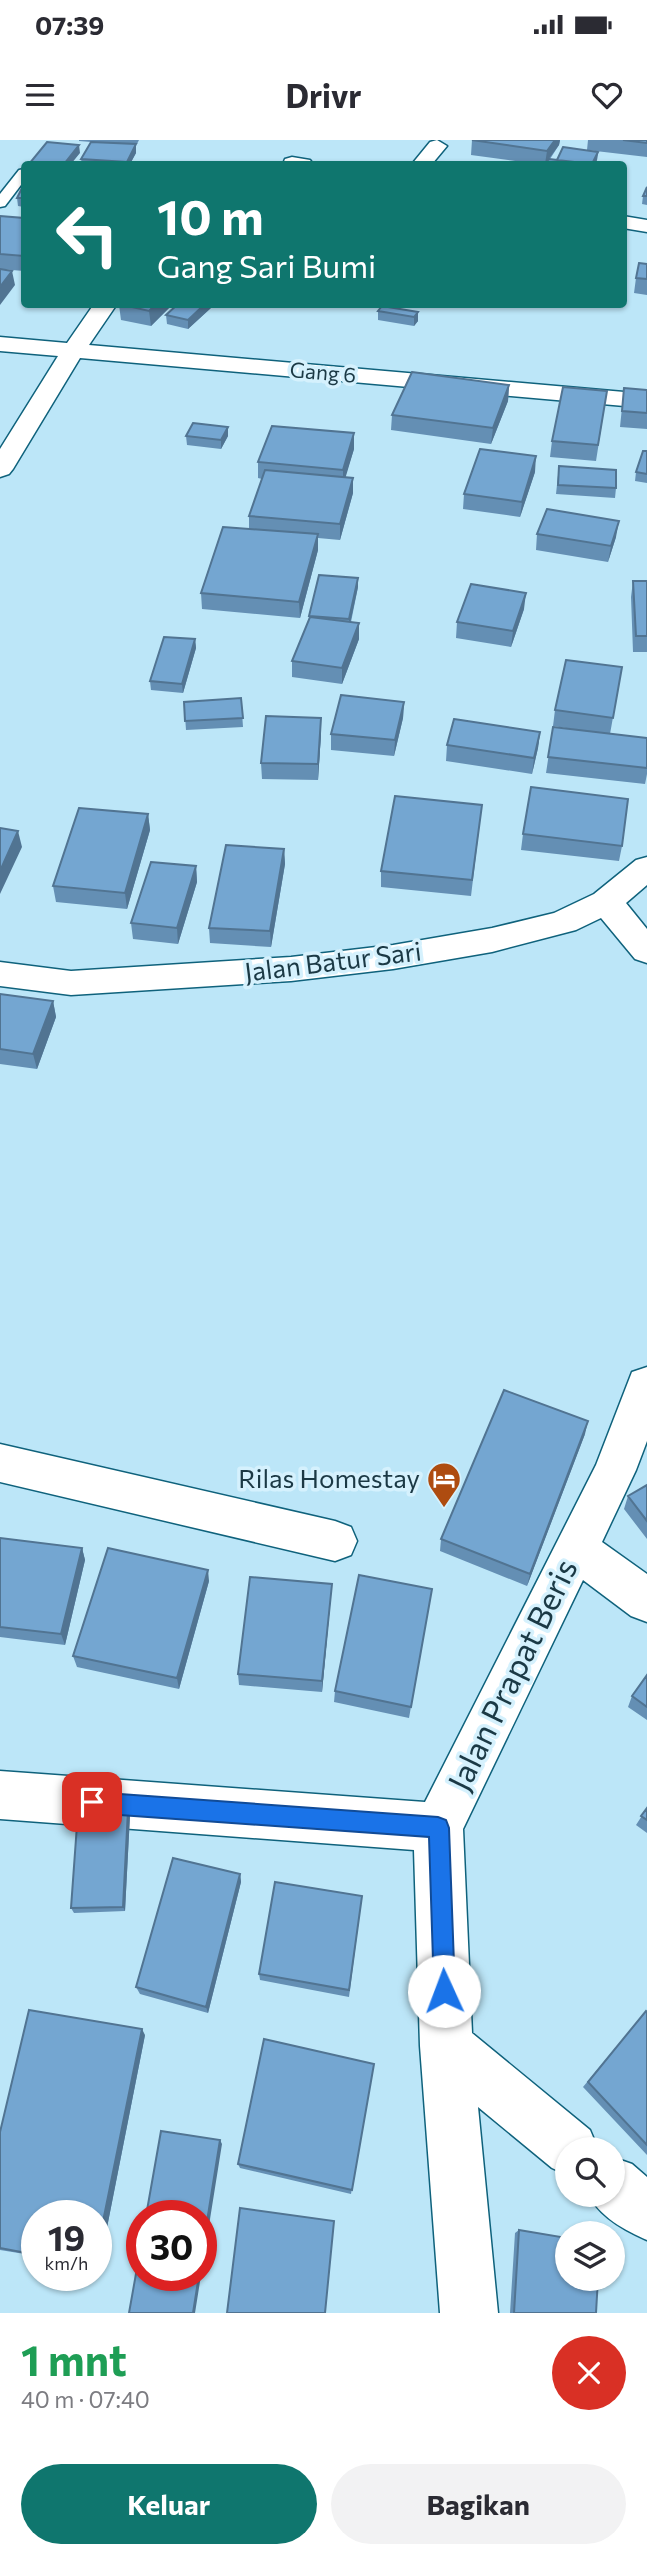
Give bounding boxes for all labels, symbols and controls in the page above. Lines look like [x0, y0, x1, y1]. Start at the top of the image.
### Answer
text: 07:39 [35, 9, 104, 40]
text: Drivr [285, 75, 362, 115]
icon: menu [21, 76, 59, 114]
icon: heart [588, 76, 626, 114]
text: 10 m [157, 185, 264, 245]
icon: left [42, 189, 133, 280]
text: Gang Sari Bumi [157, 245, 376, 285]
street label: Gang 6 [289, 356, 357, 387]
street label: Jalan Batur Sari [243, 934, 423, 987]
hotel icon: Rilas Homestay [425, 1460, 463, 1509]
place label: Rilas Homestay [238, 1462, 420, 1493]
street label: Jalan Prapat Beris [438, 1552, 585, 1796]
pin [62, 1772, 122, 1832]
icon: arrive [73, 1783, 111, 1821]
position arrow [407, 1954, 481, 2028]
map controls [555, 2137, 625, 2291]
button: search [555, 2137, 625, 2207]
speed limit sign: 30 [126, 2200, 217, 2291]
text: 19 [48, 2215, 85, 2258]
button: layers [555, 2221, 625, 2291]
text: km/h [45, 2252, 88, 2274]
text: 1 mnt [21, 2333, 127, 2385]
button: close [552, 2336, 626, 2410]
text: 40 m · 07:40 [21, 2385, 150, 2413]
button: Keluar [21, 2464, 317, 2544]
button: Bagikan [331, 2464, 626, 2544]

